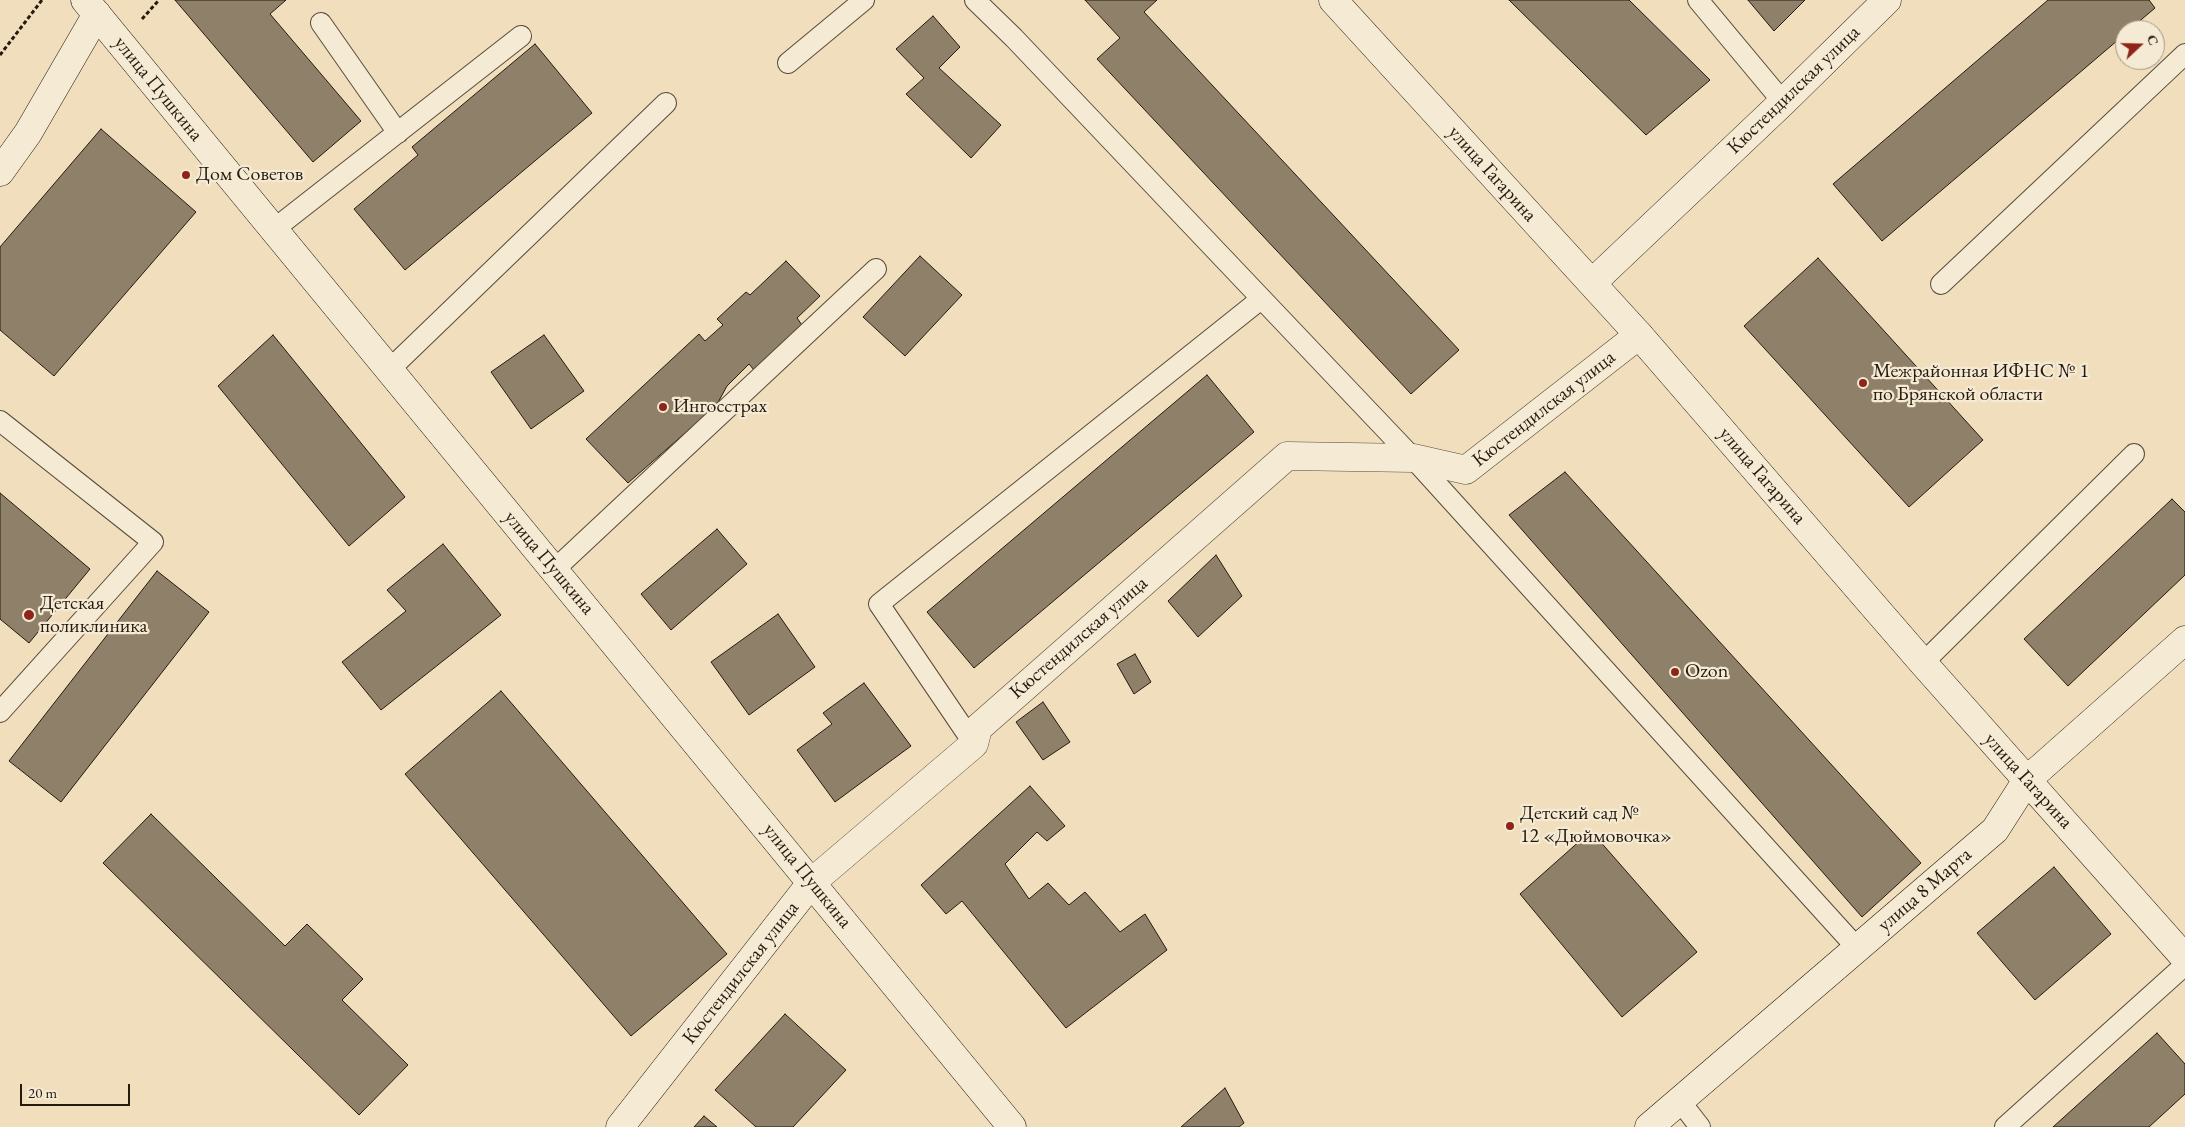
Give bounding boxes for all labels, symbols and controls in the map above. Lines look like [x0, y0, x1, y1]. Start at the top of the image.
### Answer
north arrow [2115, 20, 2165, 70]
street label: Кюстендилская улица [1723, 21, 1865, 159]
street label: улица Пушкина [108, 32, 208, 146]
text: С [2143, 32, 2163, 48]
street label: улица Гагарина [1443, 121, 1541, 227]
place label: Дом Советов [196, 163, 303, 187]
marker: Дом Советов [180, 169, 192, 181]
street label: Кюстендилская улица [1468, 346, 1620, 472]
place label: Межрайонная ИФНС № 1 по Брянской области [1873, 360, 2089, 407]
marker: Межрайонная ИФНС № 1 по Брянской области [1857, 377, 1869, 389]
place label: Ингосстрах [673, 395, 767, 419]
marker: Ингосстрах [657, 401, 669, 413]
street label: улица Гагарина [1713, 422, 1811, 530]
street label: улица Пушкина [499, 506, 599, 620]
street label: Кюстендилская улица [1005, 572, 1153, 704]
place label: Детская поликлиника [40, 592, 148, 639]
marker: Детская поликлиника [22, 608, 36, 622]
place label: Ozon [1685, 660, 1728, 684]
marker: Ozon [1669, 666, 1681, 678]
street label: улица Гагарина [1979, 728, 2077, 834]
place label: Детский сад № 12 «Дюймовочка» [1520, 802, 1672, 849]
street label: улица Пушкина [757, 819, 857, 933]
marker: Детский сад № 12 «Дюймовочка» [1504, 820, 1516, 832]
street label: улица 8 Марта [1873, 843, 1977, 937]
street label: Кюстендилская улица [678, 897, 804, 1049]
scale bar [22, 1074, 132, 1106]
text: 20 m [28, 1083, 57, 1102]

